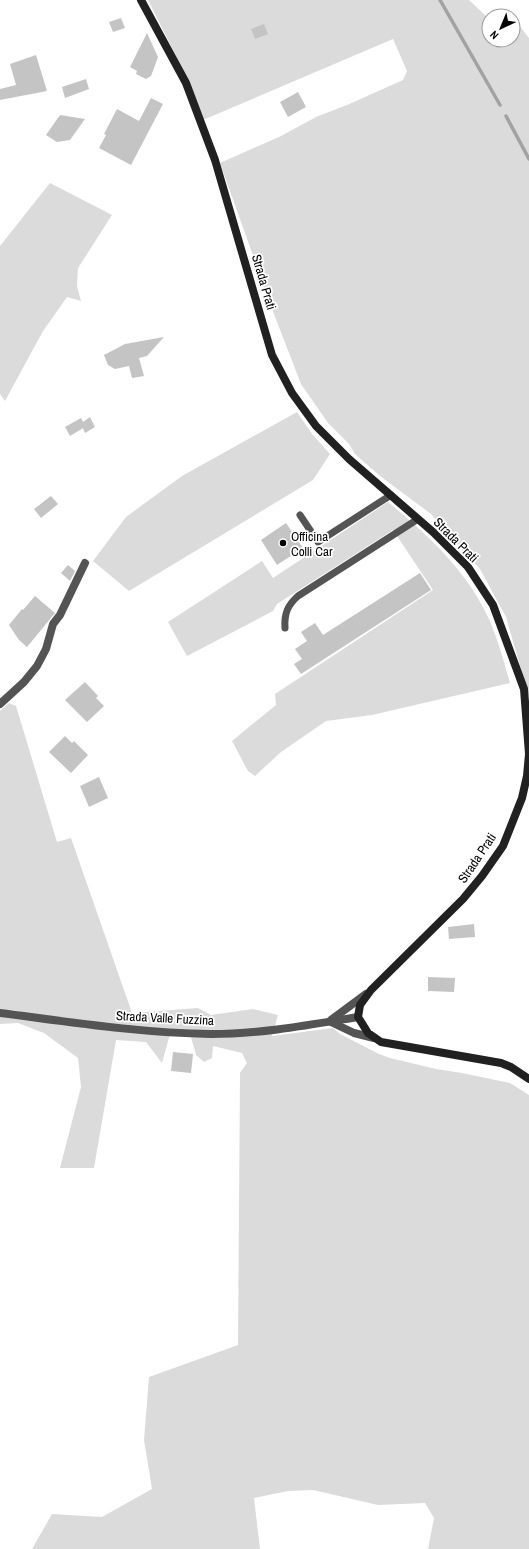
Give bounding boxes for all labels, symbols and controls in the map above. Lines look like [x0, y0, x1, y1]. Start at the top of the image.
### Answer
north arrow [481, 8, 521, 48]
text: N [487, 28, 501, 42]
street label: Strada Prati [248, 252, 280, 312]
street label: Strada Prati [430, 514, 482, 566]
place label: Officina Colli Car [291, 528, 333, 560]
marker: Officina Colli Car [278, 538, 288, 548]
street label: Strada Prati [454, 830, 500, 886]
street label: Strada Valle Fuzzina [116, 1007, 215, 1029]

